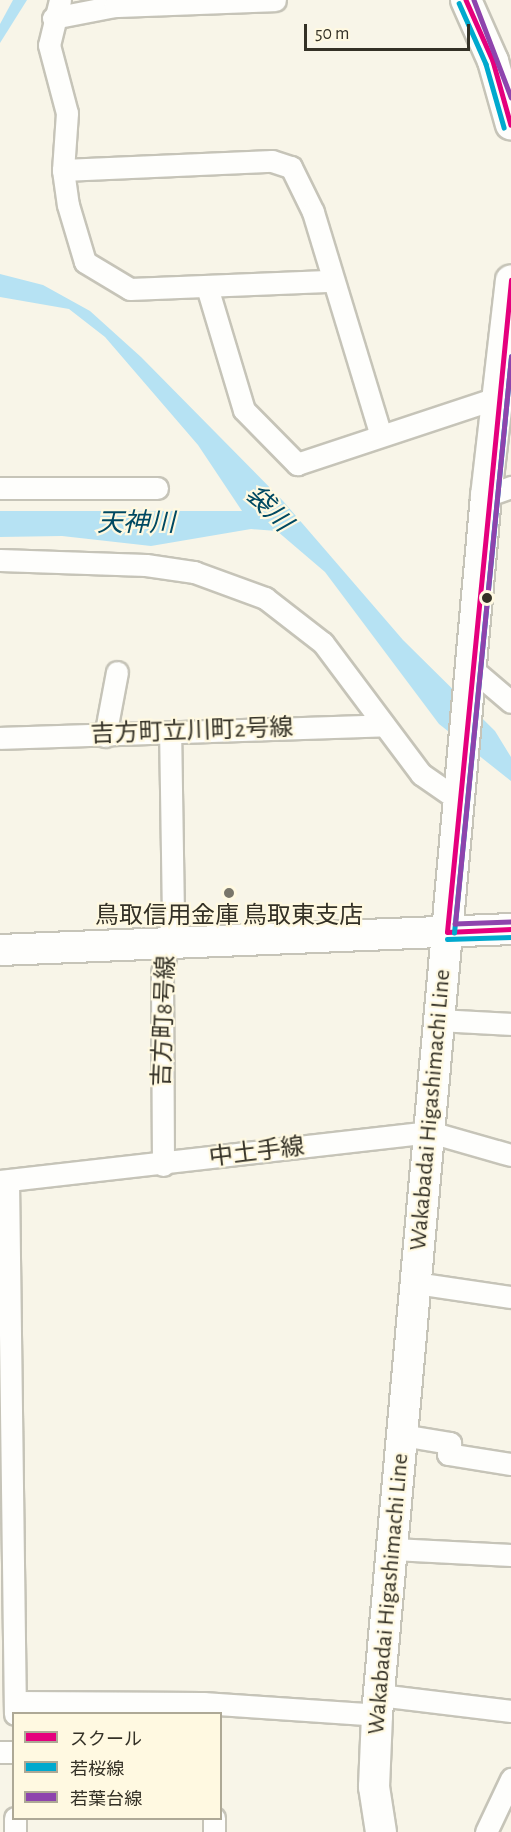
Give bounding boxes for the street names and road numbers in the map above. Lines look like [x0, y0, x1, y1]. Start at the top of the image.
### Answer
street label: 吉方町立川町2号線 [90, 714, 294, 750]
street label: 吉方町8号線 [148, 955, 182, 1087]
street label: Wakabadai Higashimachi Line [404, 968, 458, 1252]
street label: 中土手線 [208, 1133, 306, 1173]
street label: Wakabadai Higashimachi Line [362, 1452, 416, 1736]

